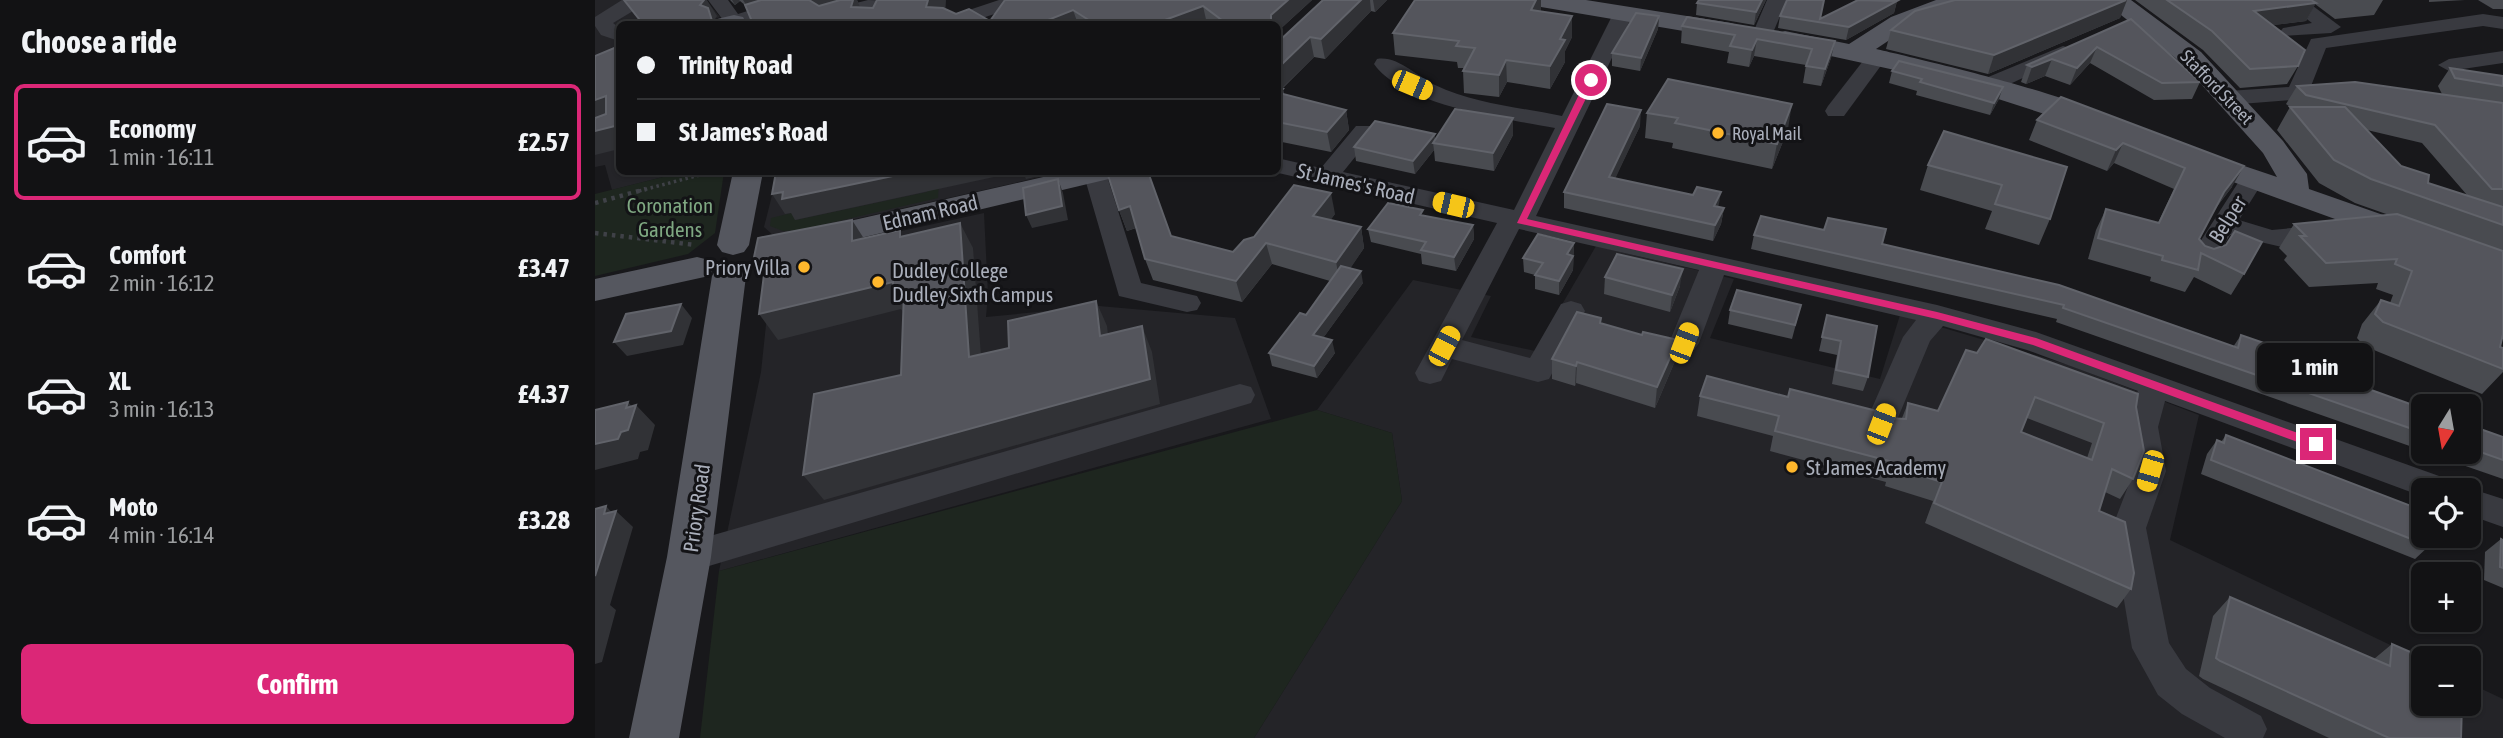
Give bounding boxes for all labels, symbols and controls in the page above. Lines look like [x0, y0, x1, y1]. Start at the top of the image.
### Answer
text: Choose a ride [21, 23, 177, 60]
street label: Stafford Street [2176, 45, 2258, 129]
text: Trinity Road [679, 50, 793, 80]
route start [1575, 64, 1607, 96]
car [1389, 67, 1436, 103]
icon: car [25, 111, 88, 174]
text: Economy [109, 114, 196, 144]
text: St James's Road [679, 117, 828, 147]
place label: Royal Mail [1732, 123, 1802, 144]
marker: Royal Mail [1710, 125, 1726, 141]
text: £2.57 [518, 127, 570, 157]
text: 1 min · 16:11 [109, 144, 215, 170]
street label: St James's Road [1295, 158, 1417, 208]
street label: Ednam Road [880, 189, 980, 235]
car [1431, 190, 1476, 220]
street label: Belper [2203, 190, 2251, 247]
park label: Coronation Gardens [627, 193, 713, 241]
icon: car [25, 237, 88, 300]
text: Comfort [109, 240, 186, 270]
text: £3.47 [518, 253, 570, 283]
place label: Priory Villa [705, 255, 790, 279]
place label: Dudley College Dudley Sixth Campus [892, 258, 1053, 306]
marker: Priory Villa [796, 259, 812, 275]
text: 2 min · 16:12 [109, 270, 215, 296]
marker: Dudley College Dudley Sixth Campus [870, 274, 886, 290]
car [1667, 320, 1702, 366]
car [1425, 323, 1464, 369]
callout: 1 min [2258, 342, 2374, 392]
text: 1 min [2292, 354, 2338, 380]
icon: car [25, 363, 88, 426]
text: XL [109, 366, 131, 396]
text: £4.37 [518, 379, 570, 409]
north arrow [2411, 394, 2481, 464]
map controls [2411, 394, 2481, 716]
text: 3 min · 16:13 [109, 396, 215, 422]
car [1864, 401, 1899, 447]
route end [2300, 428, 2332, 460]
car [2135, 448, 2166, 494]
place label: St James Academy [1806, 455, 1947, 479]
marker: St James Academy [1784, 459, 1800, 475]
street label: Priory Road [678, 462, 714, 554]
button: locate [2411, 478, 2481, 548]
icon: car [25, 489, 88, 552]
text: Moto [109, 492, 158, 522]
text: £3.28 [518, 505, 570, 535]
text: 4 min · 16:14 [109, 522, 215, 548]
button: + [2411, 562, 2481, 632]
button: Confirm [21, 644, 574, 724]
button: − [2411, 646, 2481, 716]

